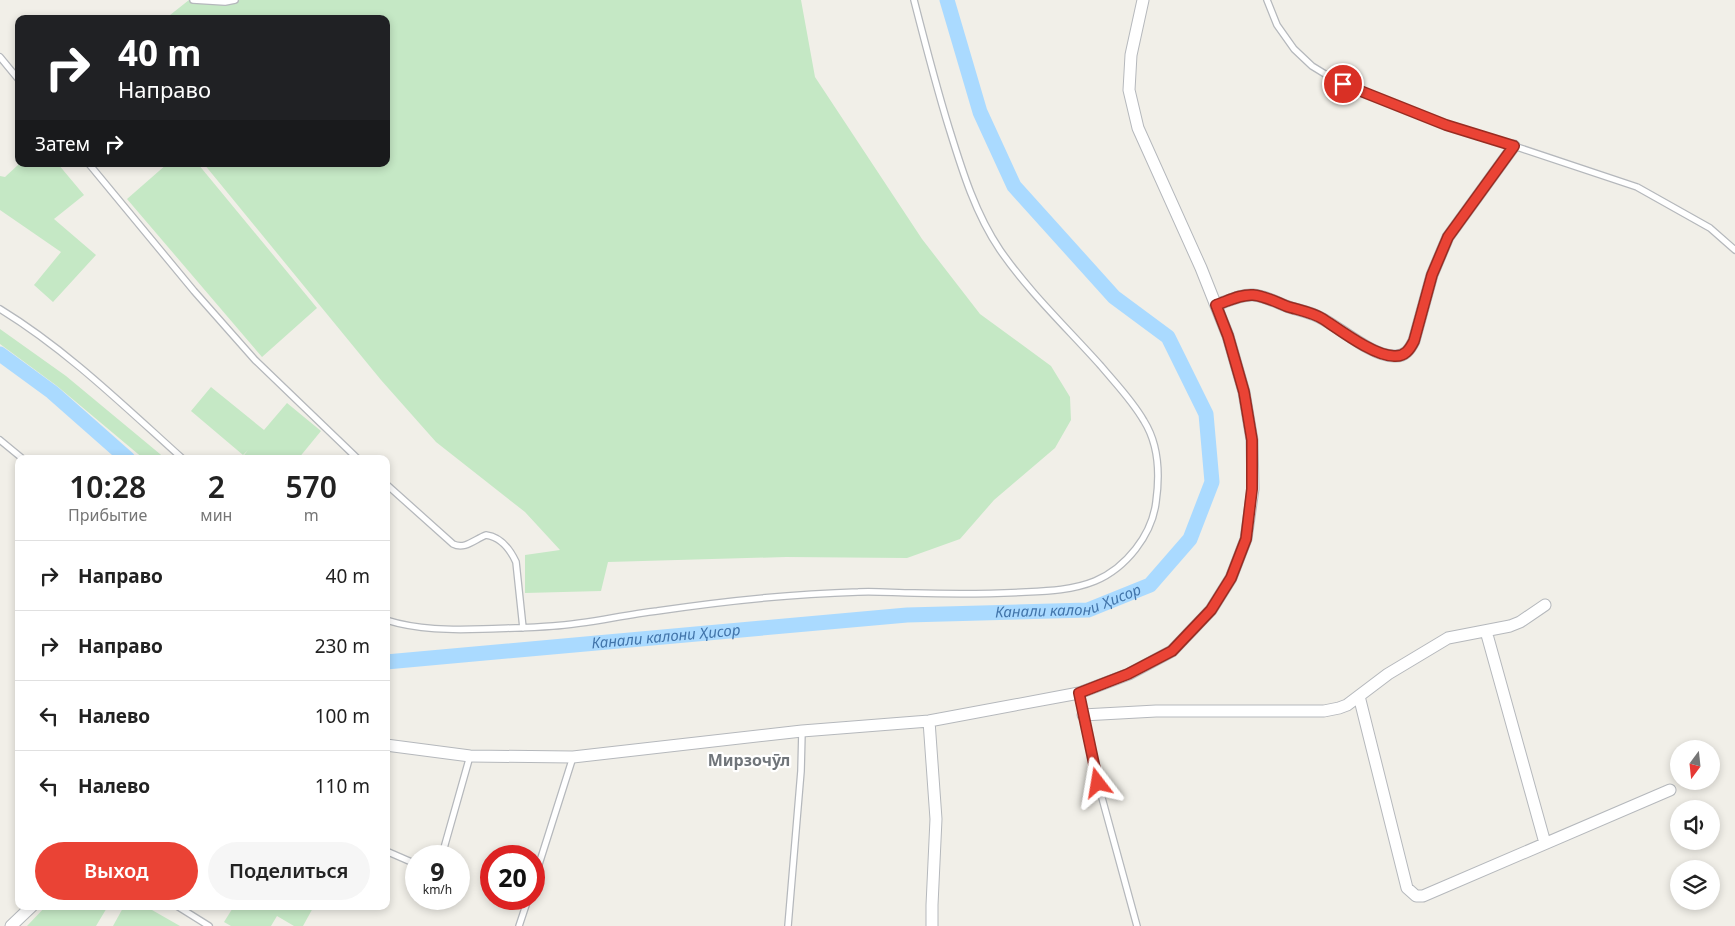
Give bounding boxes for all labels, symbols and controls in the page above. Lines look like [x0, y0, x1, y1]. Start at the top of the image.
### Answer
text: 40 m [118, 29, 201, 76]
icon: right [35, 35, 100, 100]
pin [1322, 63, 1364, 105]
icon: arrive [1329, 70, 1357, 98]
text: Направо [118, 74, 211, 104]
icon: right [100, 130, 128, 158]
text: Затем [35, 131, 90, 157]
text: 10:28 [69, 466, 146, 507]
text: 2 [208, 466, 225, 507]
text: 570 [285, 466, 337, 507]
text: Прибытие [68, 504, 147, 526]
text: мин [200, 504, 232, 526]
text: m [304, 504, 319, 526]
icon: right [35, 562, 63, 590]
text: Направо [78, 563, 163, 589]
text: 40 m [326, 563, 370, 589]
water label: Канали калони Ҳисор [995, 579, 1144, 622]
water label: Канали калони Ҳисор [590, 619, 741, 652]
icon: right [35, 632, 63, 660]
text: Направо [78, 633, 163, 659]
text: 230 m [315, 633, 370, 659]
icon: left [35, 702, 63, 730]
text: Налево [78, 703, 150, 729]
text: 100 m [315, 703, 370, 729]
north arrow [1670, 740, 1720, 790]
map controls [1670, 740, 1720, 910]
district label: Мирзочӯл [708, 749, 790, 771]
position arrow [1071, 756, 1123, 808]
icon: left [35, 772, 63, 800]
text: Налево [78, 773, 150, 799]
text: 110 m [315, 773, 370, 799]
button: sound [1670, 800, 1720, 850]
button: Выход [35, 842, 198, 900]
button: Поделиться [208, 842, 370, 900]
speed limit sign: 20 [480, 845, 545, 910]
text: 9 [430, 854, 445, 888]
button: layers [1670, 860, 1720, 910]
text: km/h [423, 881, 452, 898]

